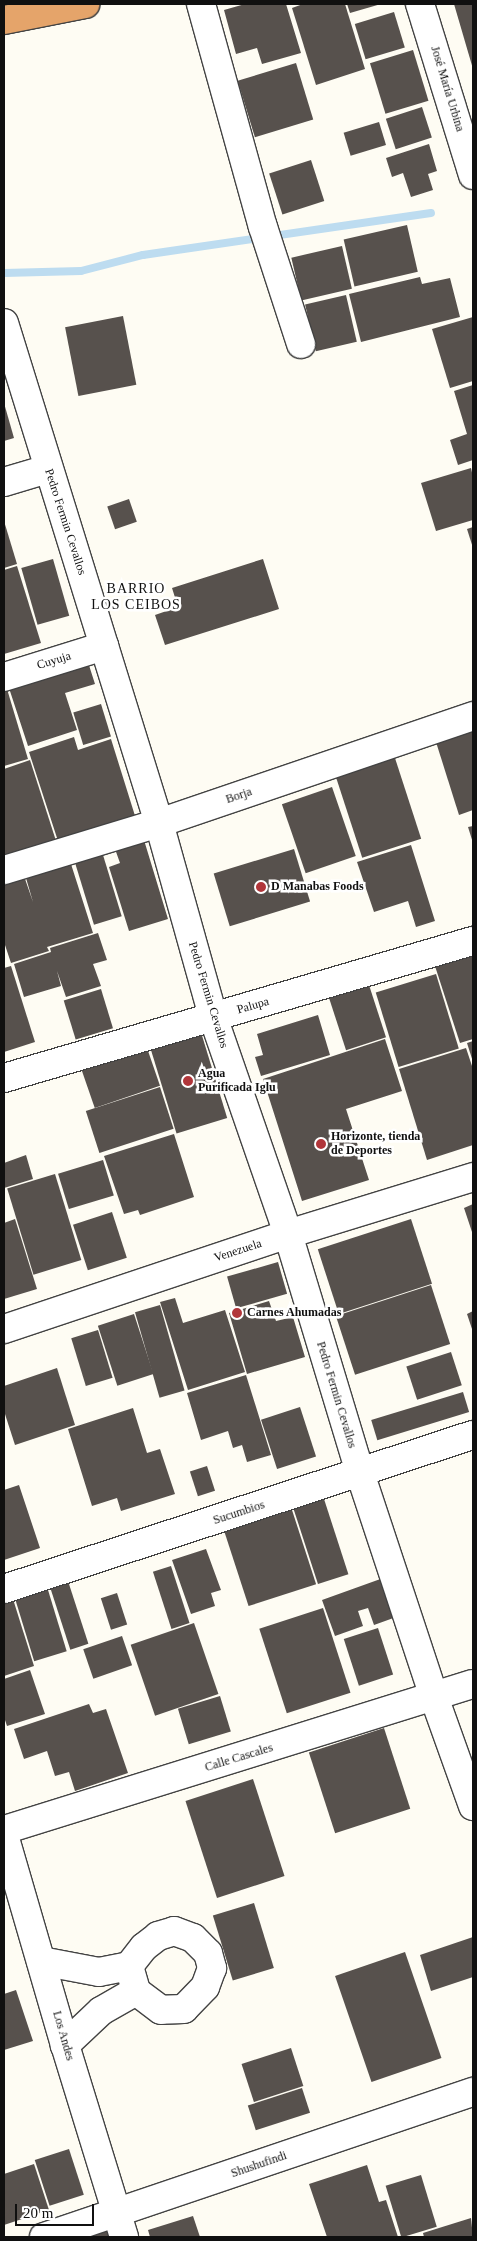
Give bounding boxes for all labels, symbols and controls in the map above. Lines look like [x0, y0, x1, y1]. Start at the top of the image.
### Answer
street label: José María Urbina [427, 45, 467, 133]
street label: Pedro Fermin Cevallos [41, 467, 89, 577]
district label: BARRIO LOS CEIBOS [90, 581, 182, 614]
street label: Cuyuja [35, 649, 73, 673]
street label: Borja [224, 785, 254, 807]
place label: D Manabas Foods [271, 880, 364, 894]
marker: D Manabas Foods [255, 881, 267, 893]
street label: Pedro Fermin Cevallos [185, 940, 231, 1050]
street label: Palupa [235, 995, 271, 1017]
place label: Agua Purificada Iglu [198, 1067, 276, 1095]
marker: Agua Purificada Iglu [182, 1075, 194, 1087]
place label: Horizonte, tienda de Deportes [331, 1130, 420, 1158]
marker: Horizonte, tienda de Deportes [315, 1138, 327, 1150]
street label: Venezuela [212, 1237, 264, 1265]
place label: Carnes Ahumadas [247, 1306, 342, 1320]
marker: Carnes Ahumadas [231, 1307, 243, 1319]
street label: Pedro Fermin Cevallos [313, 1340, 359, 1450]
street label: Sucumbios [211, 1498, 267, 1528]
street label: Calle Cascales [203, 1741, 275, 1775]
street label: Los Andes [49, 2009, 77, 2063]
street label: Shushufindi [229, 2149, 289, 2181]
scale bar [18, 2194, 96, 2226]
text: 20 m [23, 2205, 53, 2221]

